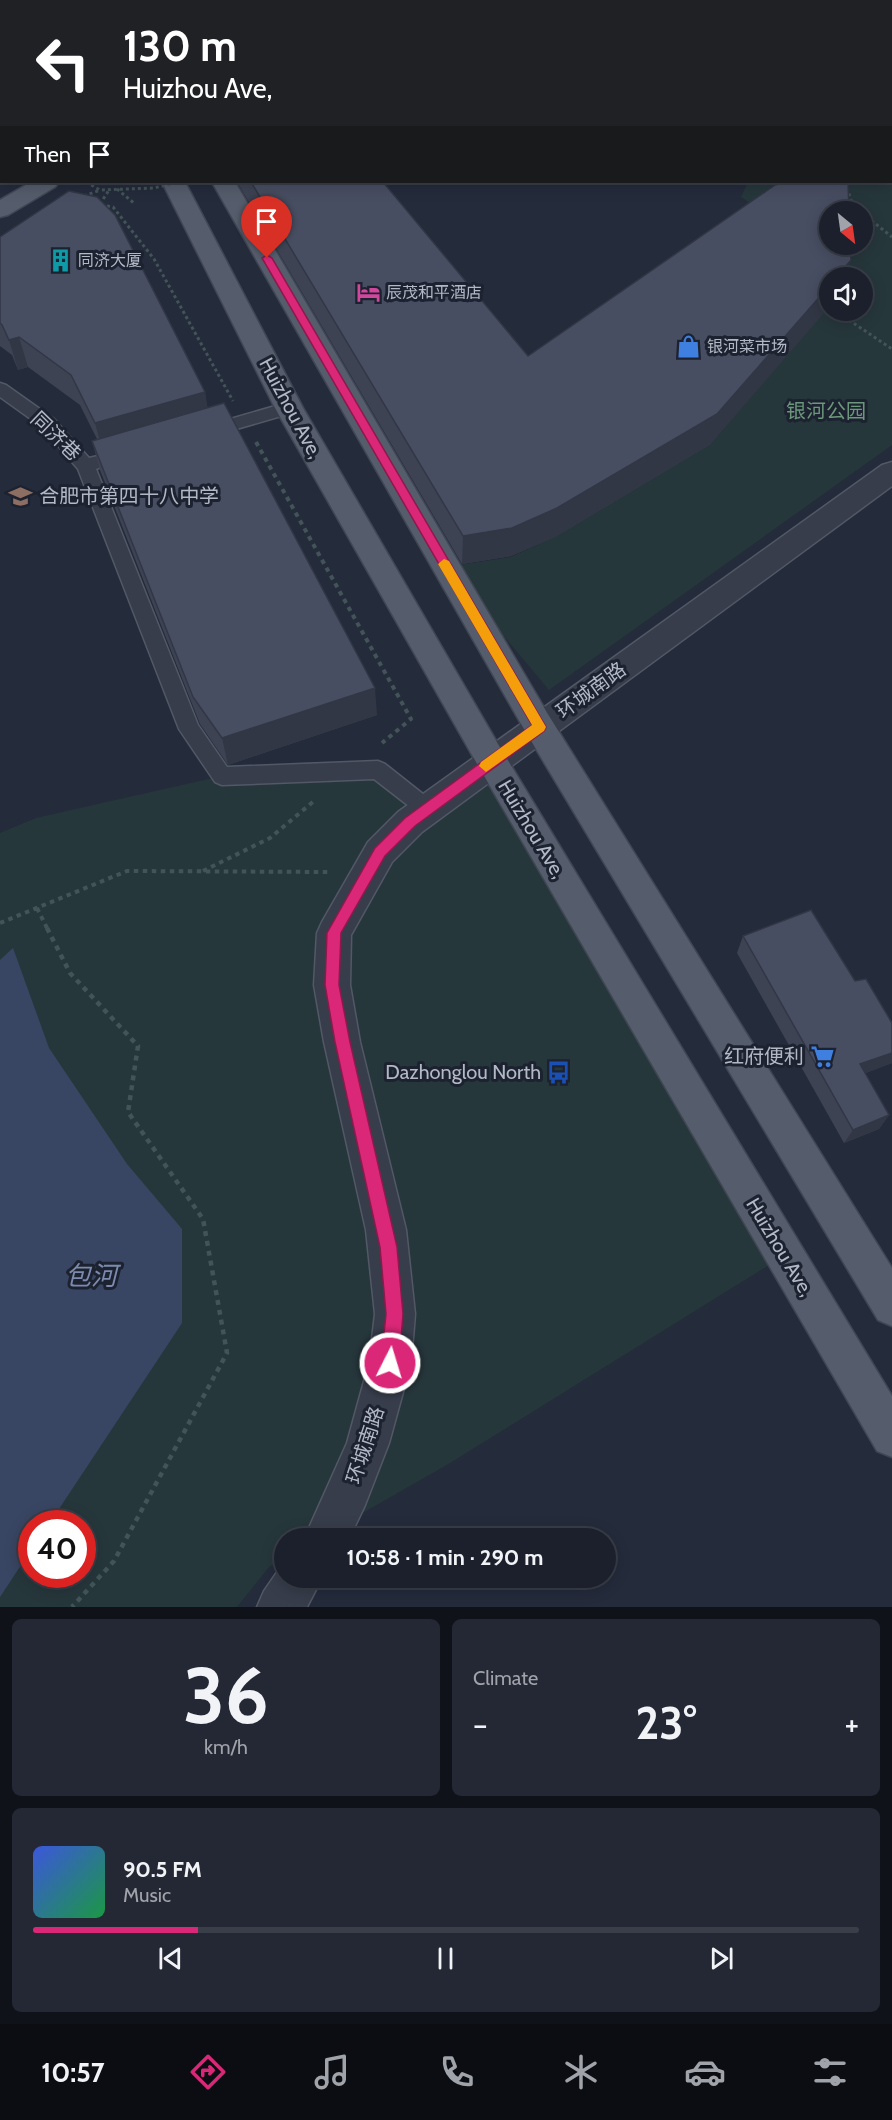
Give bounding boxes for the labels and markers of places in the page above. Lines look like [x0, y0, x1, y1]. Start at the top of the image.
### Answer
pin [241, 196, 292, 258]
building icon: 同济大厦 [47, 247, 73, 273]
place label: 同济大厦 [78, 251, 142, 270]
hotel icon: 辰茂和平酒店 [355, 279, 381, 305]
place label: 辰茂和平酒店 [386, 283, 482, 302]
shop icon: 银河菜市场 [676, 333, 702, 359]
place label: 银河菜市场 [707, 337, 787, 356]
school or university icon: 合肥市第四十八中学 [8, 483, 34, 509]
place label: 合肥市第四十八中学 [39, 484, 219, 508]
supermarket icon: 红府便利 [809, 1043, 835, 1069]
place label: 红府便利 [724, 1044, 804, 1068]
bus stop icon: Dazhonglou North [546, 1059, 572, 1085]
place label: Dazhonglou North [385, 1060, 541, 1084]

